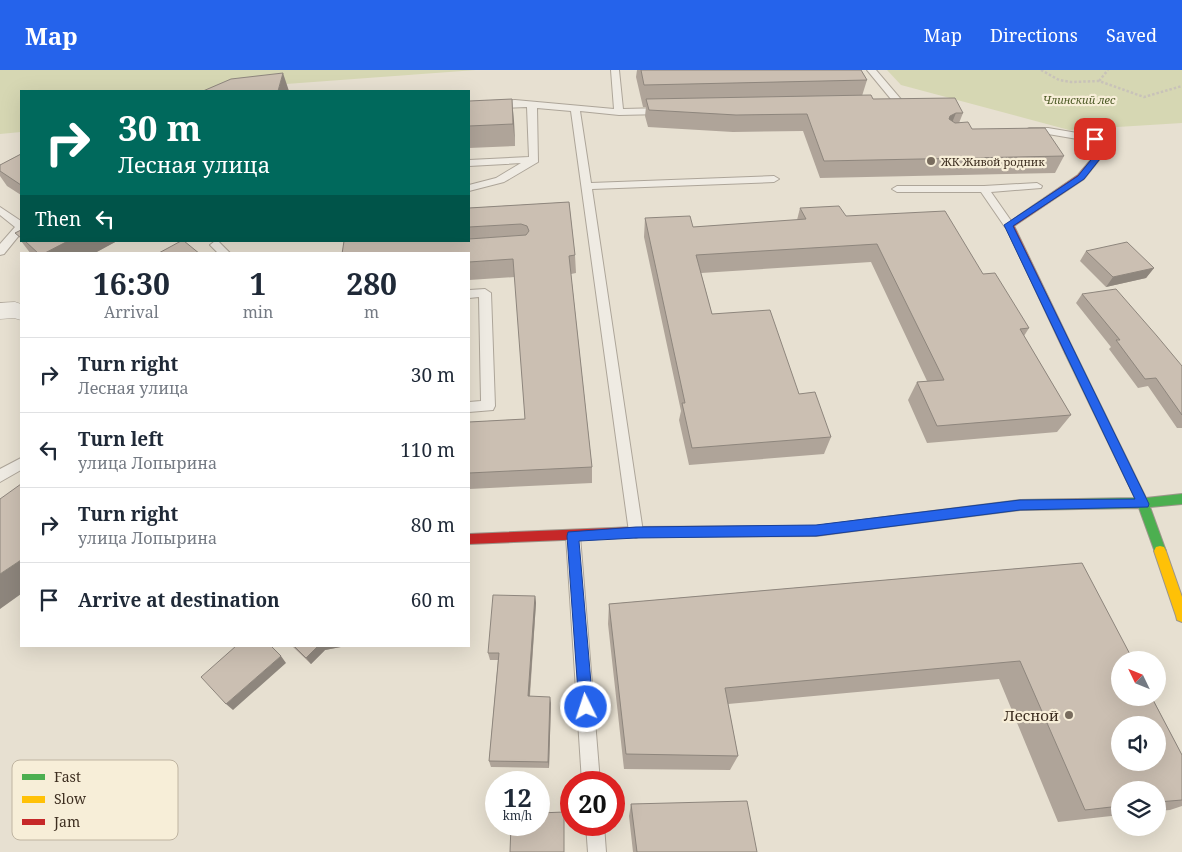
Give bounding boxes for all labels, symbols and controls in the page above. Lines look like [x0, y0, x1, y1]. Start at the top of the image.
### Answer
text: Map [25, 19, 78, 52]
text: Map [924, 23, 962, 47]
text: Directions [990, 23, 1078, 47]
text: Saved [1106, 23, 1157, 47]
park label: Члинский лес [1043, 92, 1116, 107]
text: 30 m [118, 104, 201, 151]
icon: right [35, 110, 100, 175]
pin [1074, 118, 1116, 160]
icon: arrive [1081, 125, 1109, 153]
text: Лесная улица [118, 149, 270, 179]
place label: ЖК Живой родник [940, 154, 1045, 169]
marker: ЖК Живой родник [925, 155, 937, 167]
icon: left [91, 205, 119, 233]
text: Then [35, 206, 81, 232]
text: 16:30 [93, 263, 170, 304]
text: 1 [250, 263, 266, 304]
text: 280 [346, 263, 397, 304]
text: Arrival [104, 301, 159, 323]
text: min [243, 301, 273, 323]
text: m [364, 301, 379, 323]
text: Turn right [78, 351, 178, 377]
icon: right [35, 361, 63, 389]
text: 30 m [411, 362, 455, 388]
text: Лесная улица [78, 377, 189, 399]
text: Turn left [78, 426, 164, 452]
icon: left [35, 436, 63, 464]
text: 110 m [400, 437, 455, 463]
text: улица Лопырина [78, 452, 217, 474]
text: Turn right [78, 501, 178, 527]
icon: right [35, 511, 63, 539]
text: 80 m [411, 512, 455, 538]
text: улица Лопырина [78, 527, 217, 549]
icon: arrive [35, 586, 63, 614]
text: Arrive at destination [78, 587, 280, 613]
text: 60 m [411, 587, 455, 613]
north arrow [1111, 651, 1166, 706]
map controls [1111, 651, 1166, 836]
position arrow [559, 680, 611, 732]
place label: Лесной [1004, 705, 1059, 725]
marker: Лесной [1063, 709, 1075, 721]
button: sound [1111, 716, 1166, 771]
legend [12, 760, 178, 840]
text: Fast [54, 767, 81, 786]
speed limit sign: 20 [560, 771, 625, 836]
text: 12 [503, 780, 532, 814]
button: layers [1111, 781, 1166, 836]
text: Slow [54, 789, 87, 808]
text: km/h [503, 807, 532, 824]
text: Jam [53, 812, 80, 831]

